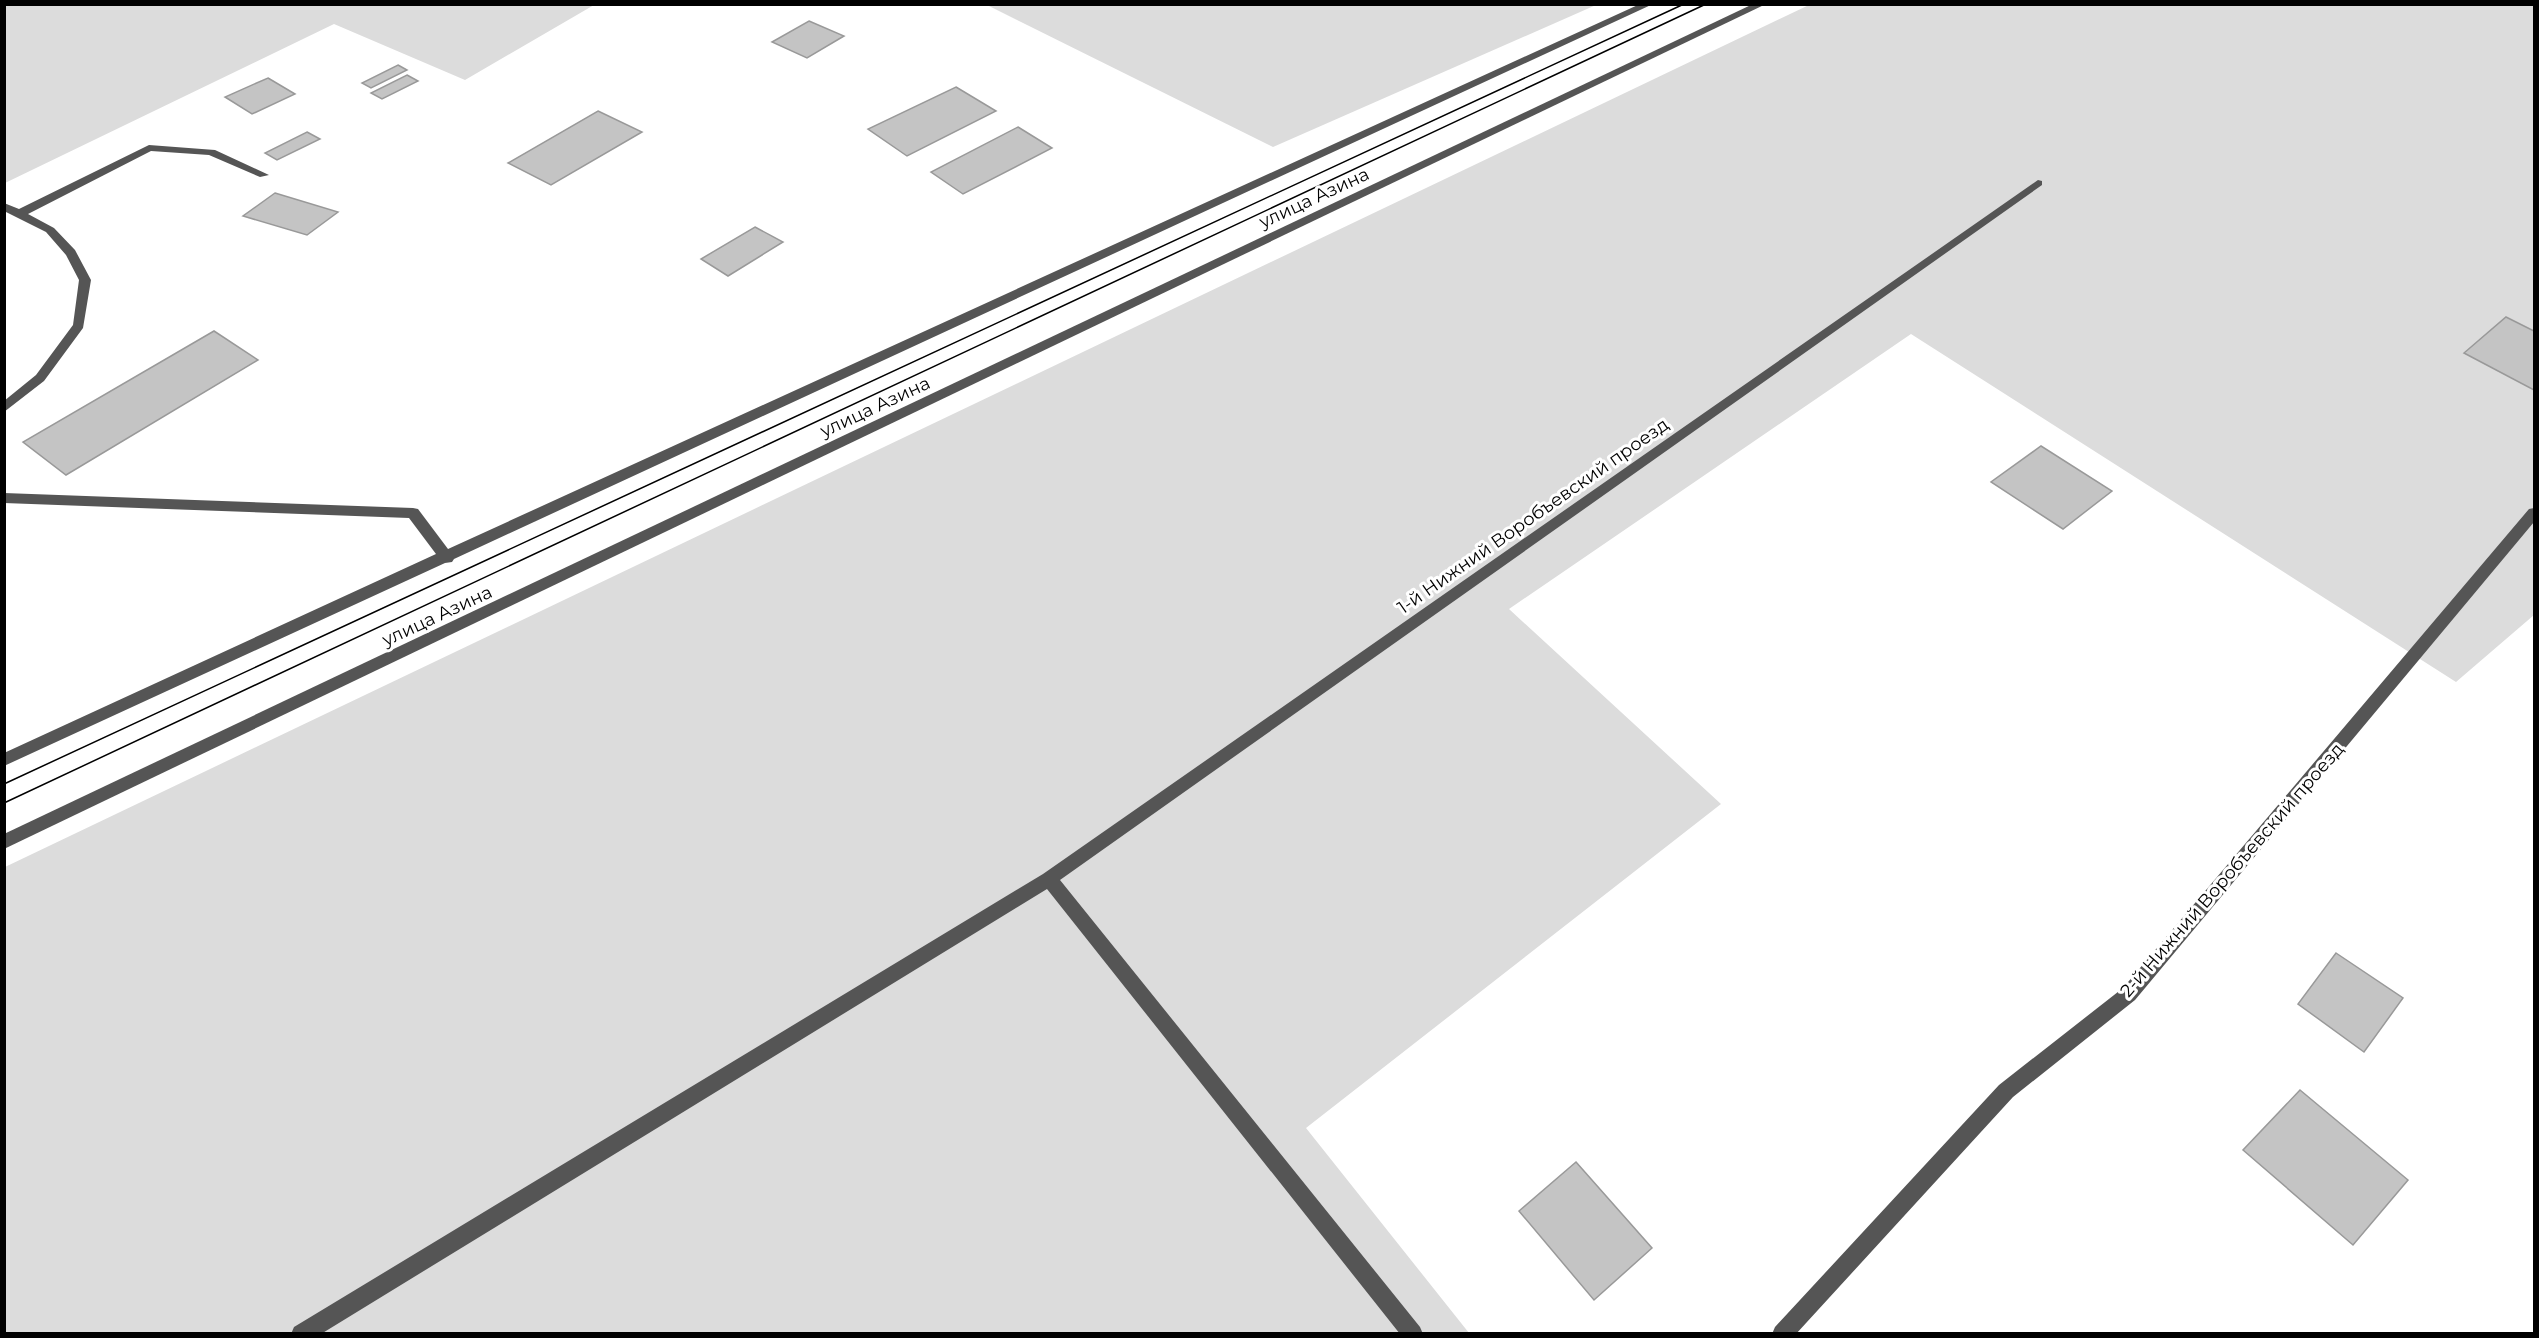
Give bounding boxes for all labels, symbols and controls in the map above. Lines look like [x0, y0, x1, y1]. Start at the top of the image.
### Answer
street label: улица Азина [1255, 163, 1373, 234]
street label: улица Азина [816, 372, 934, 443]
street label: 1-й Нижний Воробъевский проезд [1393, 413, 1673, 619]
street label: улица Азина [378, 581, 496, 652]
street label: 2-й Нижний Воробъевский проезд [2116, 738, 2349, 1002]

